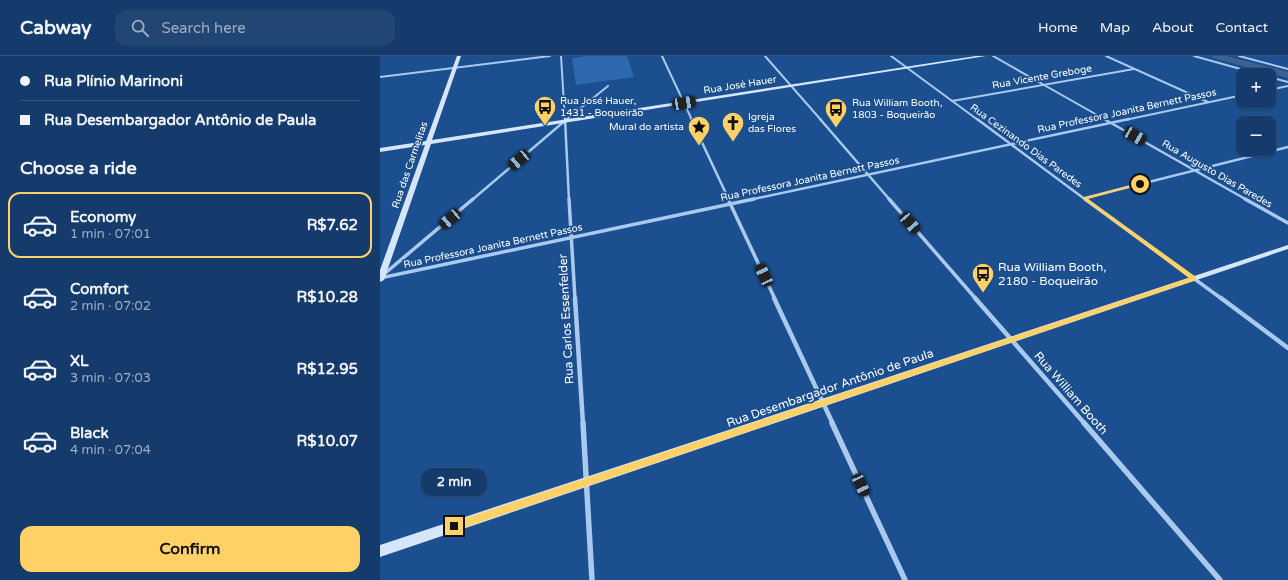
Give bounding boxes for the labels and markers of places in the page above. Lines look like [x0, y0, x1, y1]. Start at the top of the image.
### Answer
bus stop icon: Rua José Hauer, 1431 - Boqueirão [532, 94, 558, 127]
place label: Rua José Hauer, 1431 - Boqueirão [560, 95, 643, 119]
bus stop icon: Rua William Booth, 1803 - Boqueirão [823, 96, 849, 129]
place label: Rua William Booth, 1803 - Boqueirão [852, 97, 942, 121]
church icon: Igreja das Flores [720, 110, 746, 143]
place label: Igreja das Flores [748, 111, 796, 135]
place icon: Mural do artista [686, 114, 712, 147]
place label: Mural do artista [609, 121, 684, 133]
place label: Rua William Booth, 2180 - Boqueirão [998, 260, 1106, 288]
bus stop icon: Rua William Booth, 2180 - Boqueirão [970, 261, 996, 294]

